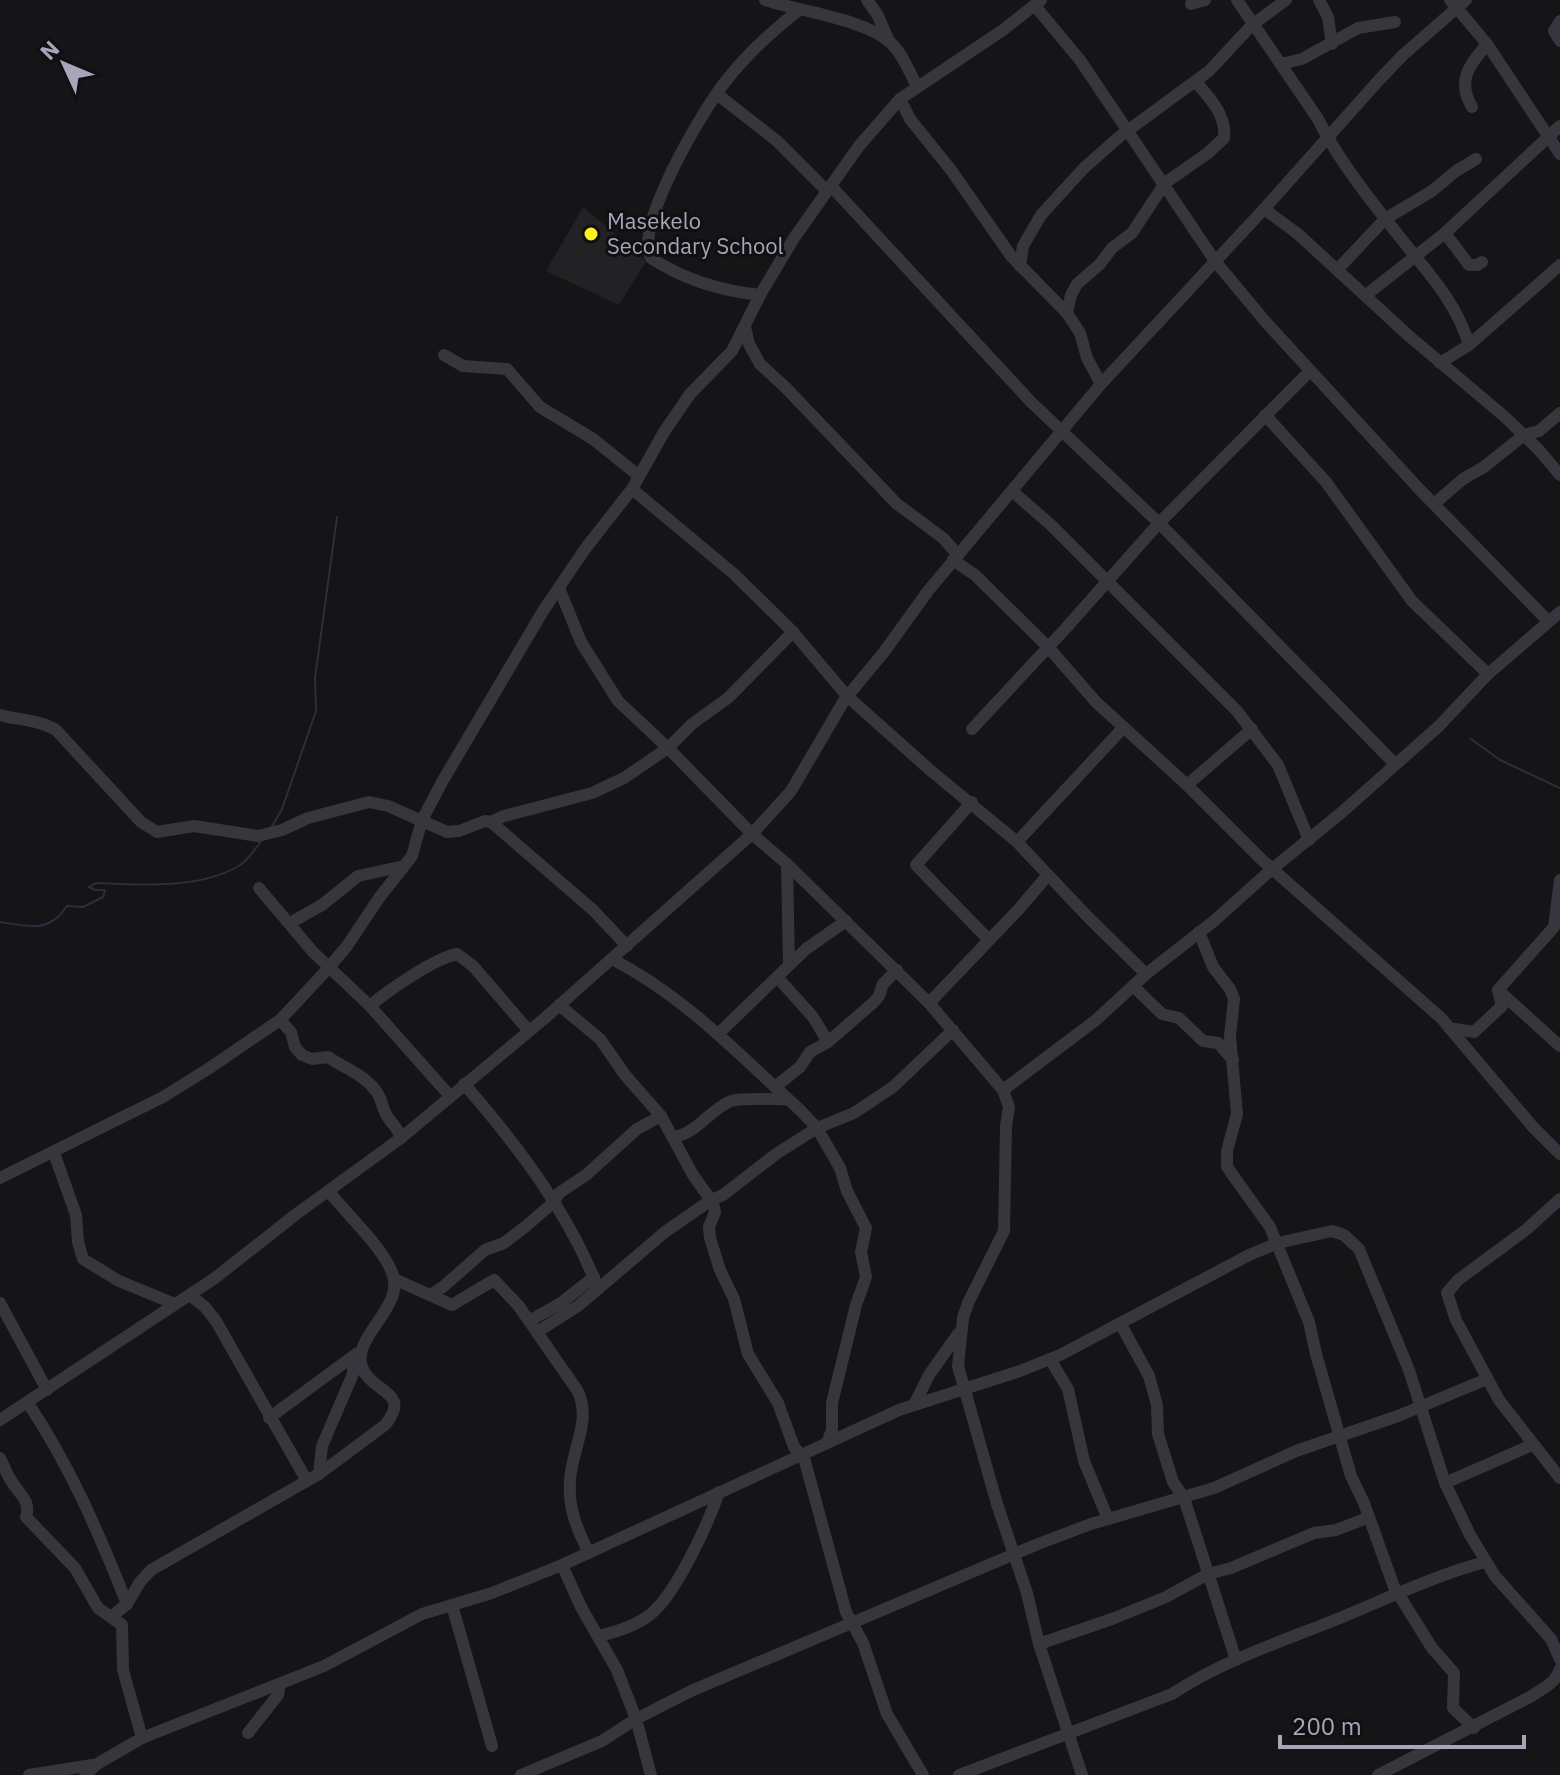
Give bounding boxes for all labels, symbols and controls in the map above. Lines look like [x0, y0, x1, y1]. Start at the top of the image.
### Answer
north arrow [24, 24, 104, 104]
text: N [33, 34, 65, 66]
place label: Masekelo Secondary School [607, 206, 784, 260]
marker: Masekelo Secondary School [582, 225, 600, 243]
scale bar [1280, 1699, 1524, 1749]
text: 200 m [1292, 1710, 1362, 1742]

